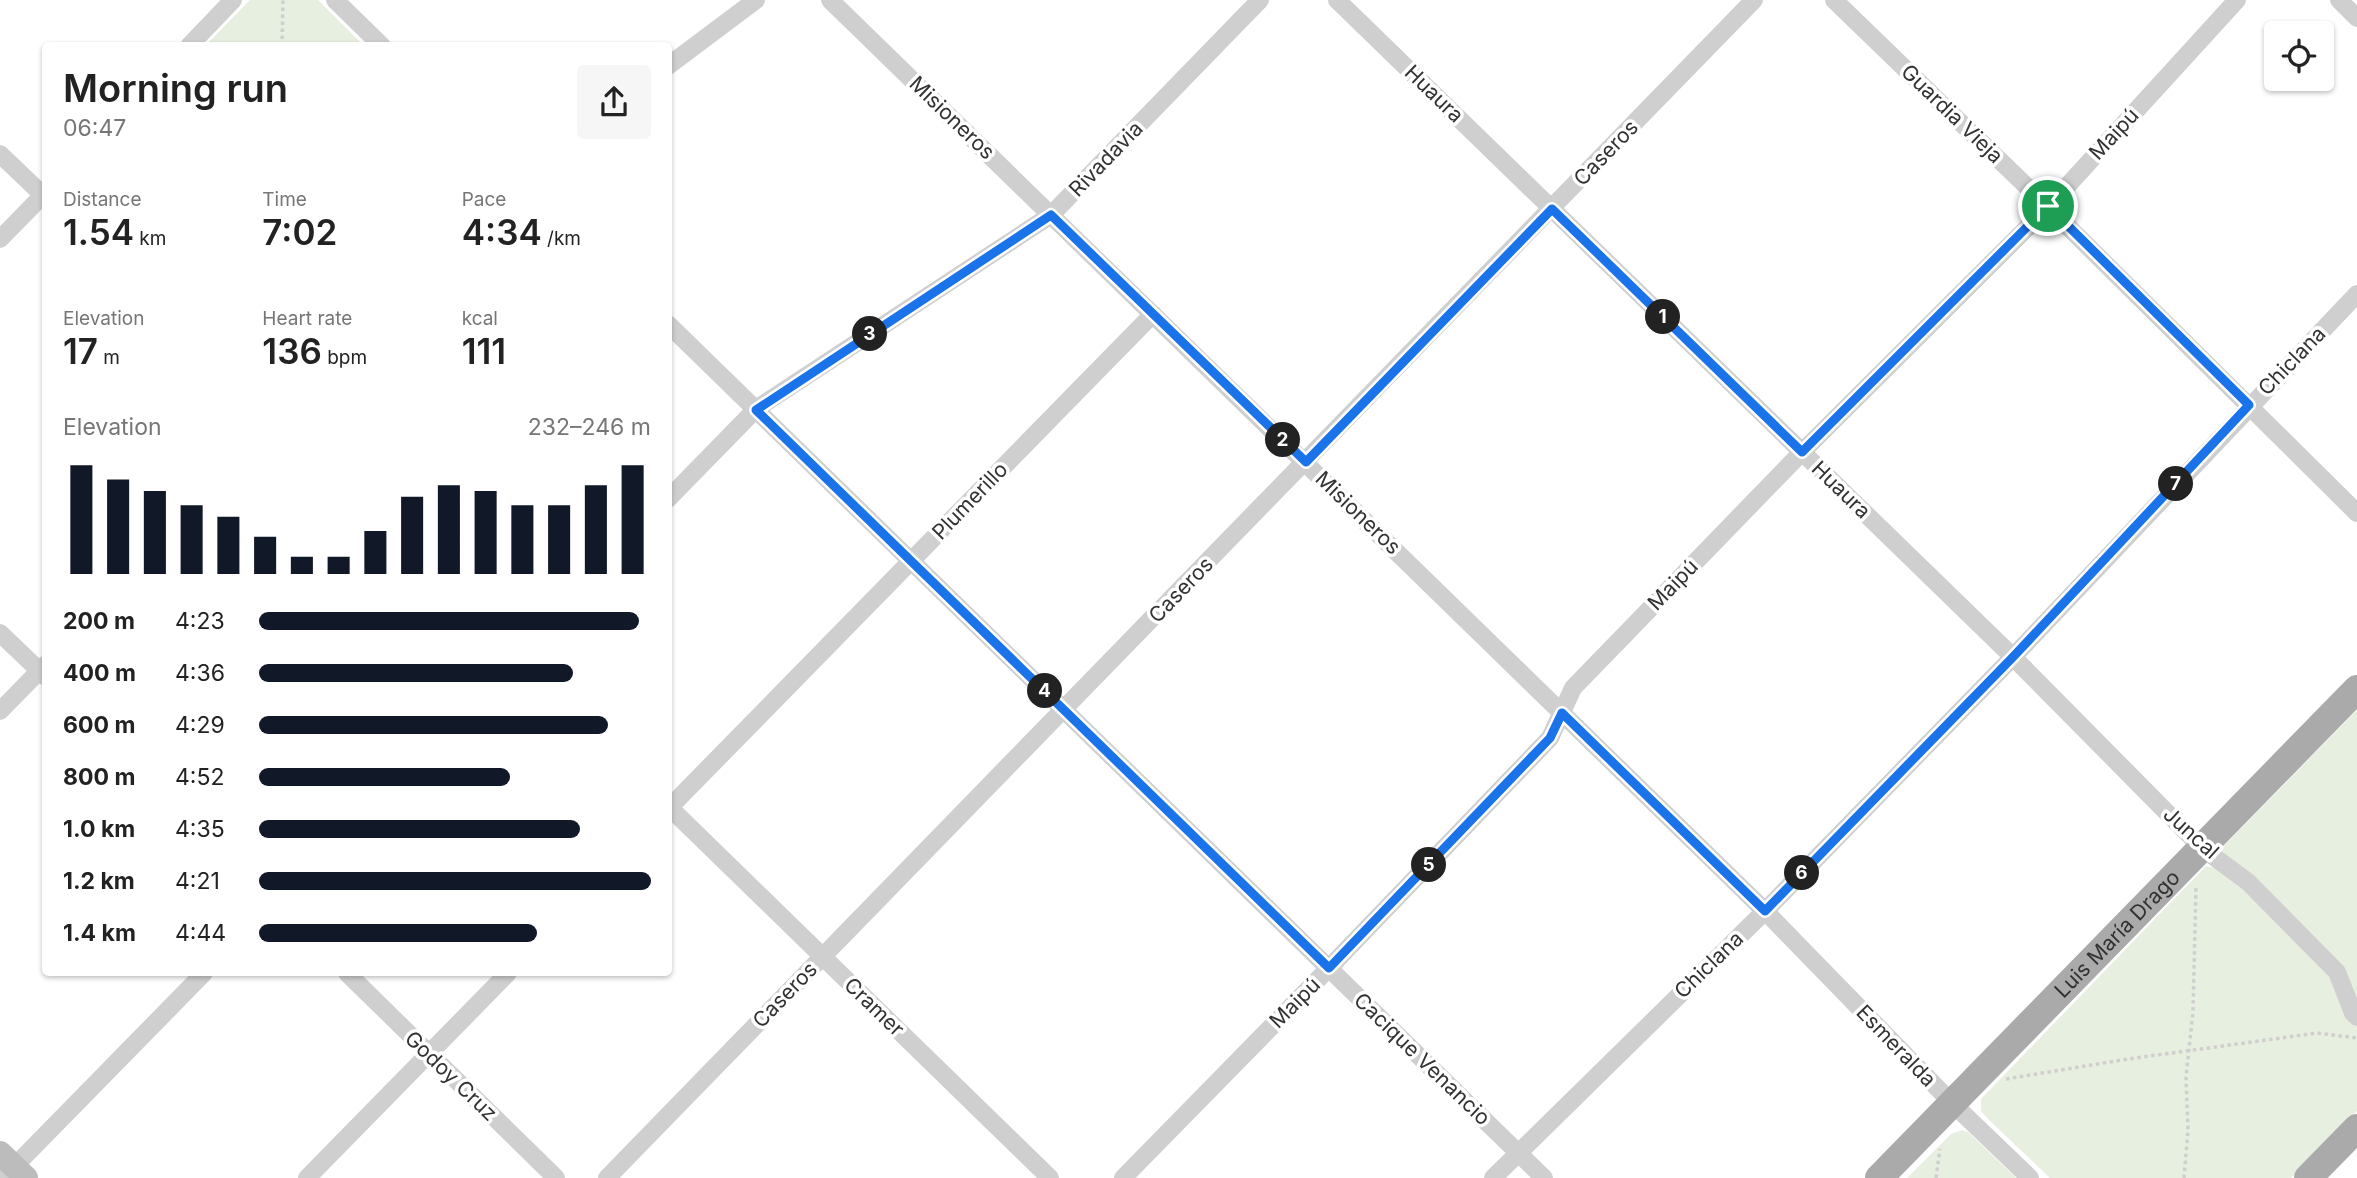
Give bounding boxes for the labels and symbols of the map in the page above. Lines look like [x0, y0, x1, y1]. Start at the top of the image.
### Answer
street label: Guardia Vieja [1896, 59, 2008, 168]
street label: Huaura [1400, 60, 1469, 128]
street label: Misioneros [905, 71, 1000, 164]
street label: Maipú [2084, 103, 2144, 165]
street label: Caseros [1568, 115, 1643, 191]
street label: Rivadavia [1064, 116, 1148, 202]
pin [2018, 176, 2078, 236]
pin: 1 [1646, 300, 1680, 334]
pin: 3 [852, 316, 888, 352]
street label: Chiclana [2253, 321, 2330, 400]
pin: 2 [1266, 422, 1300, 458]
street label: Huaura [1807, 456, 1876, 524]
street label: Plumerillo [927, 457, 1013, 544]
street label: Misioneros [1311, 466, 1406, 559]
pin: 7 [2158, 466, 2194, 502]
street label: Caseros [1143, 552, 1218, 628]
street label: Maipú [1642, 554, 1703, 615]
pin: 4 [1028, 674, 1062, 708]
street label: Juncal [2158, 801, 2224, 864]
pin: 5 [1412, 848, 1446, 882]
pin: 6 [1784, 856, 1820, 890]
street label: Luis María Drago [2049, 865, 2185, 1003]
street label: Chiclana [1669, 926, 1748, 1003]
street label: Caseros [747, 957, 822, 1033]
street label: Cramer [839, 972, 910, 1041]
street label: Maipú [1264, 972, 1325, 1033]
street label: Cacique Venancio [1349, 987, 1496, 1130]
street label: Esmeralda [1851, 1000, 1941, 1092]
street label: Godoy Cruz [400, 1026, 503, 1126]

